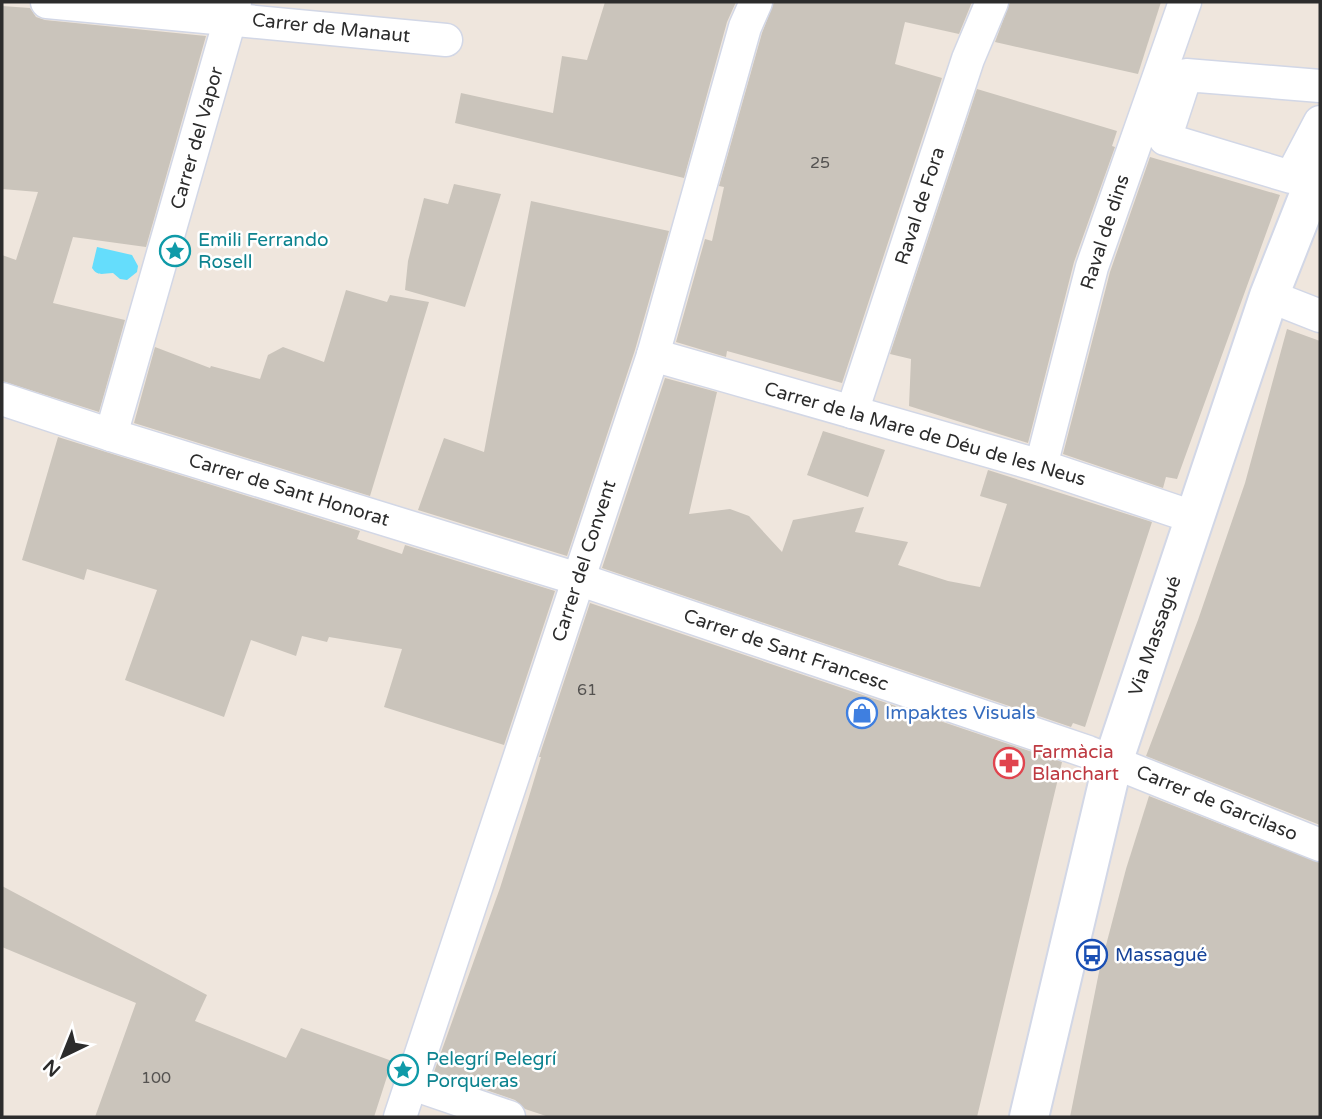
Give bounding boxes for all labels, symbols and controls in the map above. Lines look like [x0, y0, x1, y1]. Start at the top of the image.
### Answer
street label: Carrer de Manaut [251, 9, 411, 47]
street label: Carrer del Vapor [166, 64, 228, 212]
street label: Raval de Fora [891, 144, 949, 268]
house number: 25 [810, 153, 830, 173]
street label: Raval de dins [1076, 172, 1134, 292]
place label: Emili Ferrando Rosell [198, 229, 328, 273]
place icon: Emili Ferrando Rosell [158, 234, 192, 268]
street label: Carrer de la Mare de Déu de les Neus [762, 377, 1088, 491]
street label: Carrer de Sant Honorat [186, 449, 392, 531]
street label: Carrer del Convent [547, 477, 621, 645]
street label: Via Massagué [1124, 573, 1186, 699]
street label: Carrer de Sant Francesc [681, 605, 891, 695]
house number: 61 [577, 680, 597, 700]
shop icon: Impaktes Visuals [845, 696, 879, 730]
place label: Impaktes Visuals [885, 702, 1036, 724]
place label: Farmàcia Blanchart [1032, 741, 1119, 785]
pharmacy icon: Farmàcia Blanchart [992, 746, 1026, 780]
street label: Carrer de Garcilaso [1133, 761, 1301, 845]
bus stop icon: Massagué [1075, 938, 1109, 972]
place label: Massagué [1115, 944, 1207, 966]
north arrow [28, 1021, 98, 1091]
place label: Pelegrí Pelegrí Porqueras [426, 1048, 557, 1092]
place icon: Pelegrí Pelegrí Porqueras [386, 1053, 420, 1087]
text: N [39, 1054, 65, 1081]
house number: 100 [141, 1068, 171, 1088]

